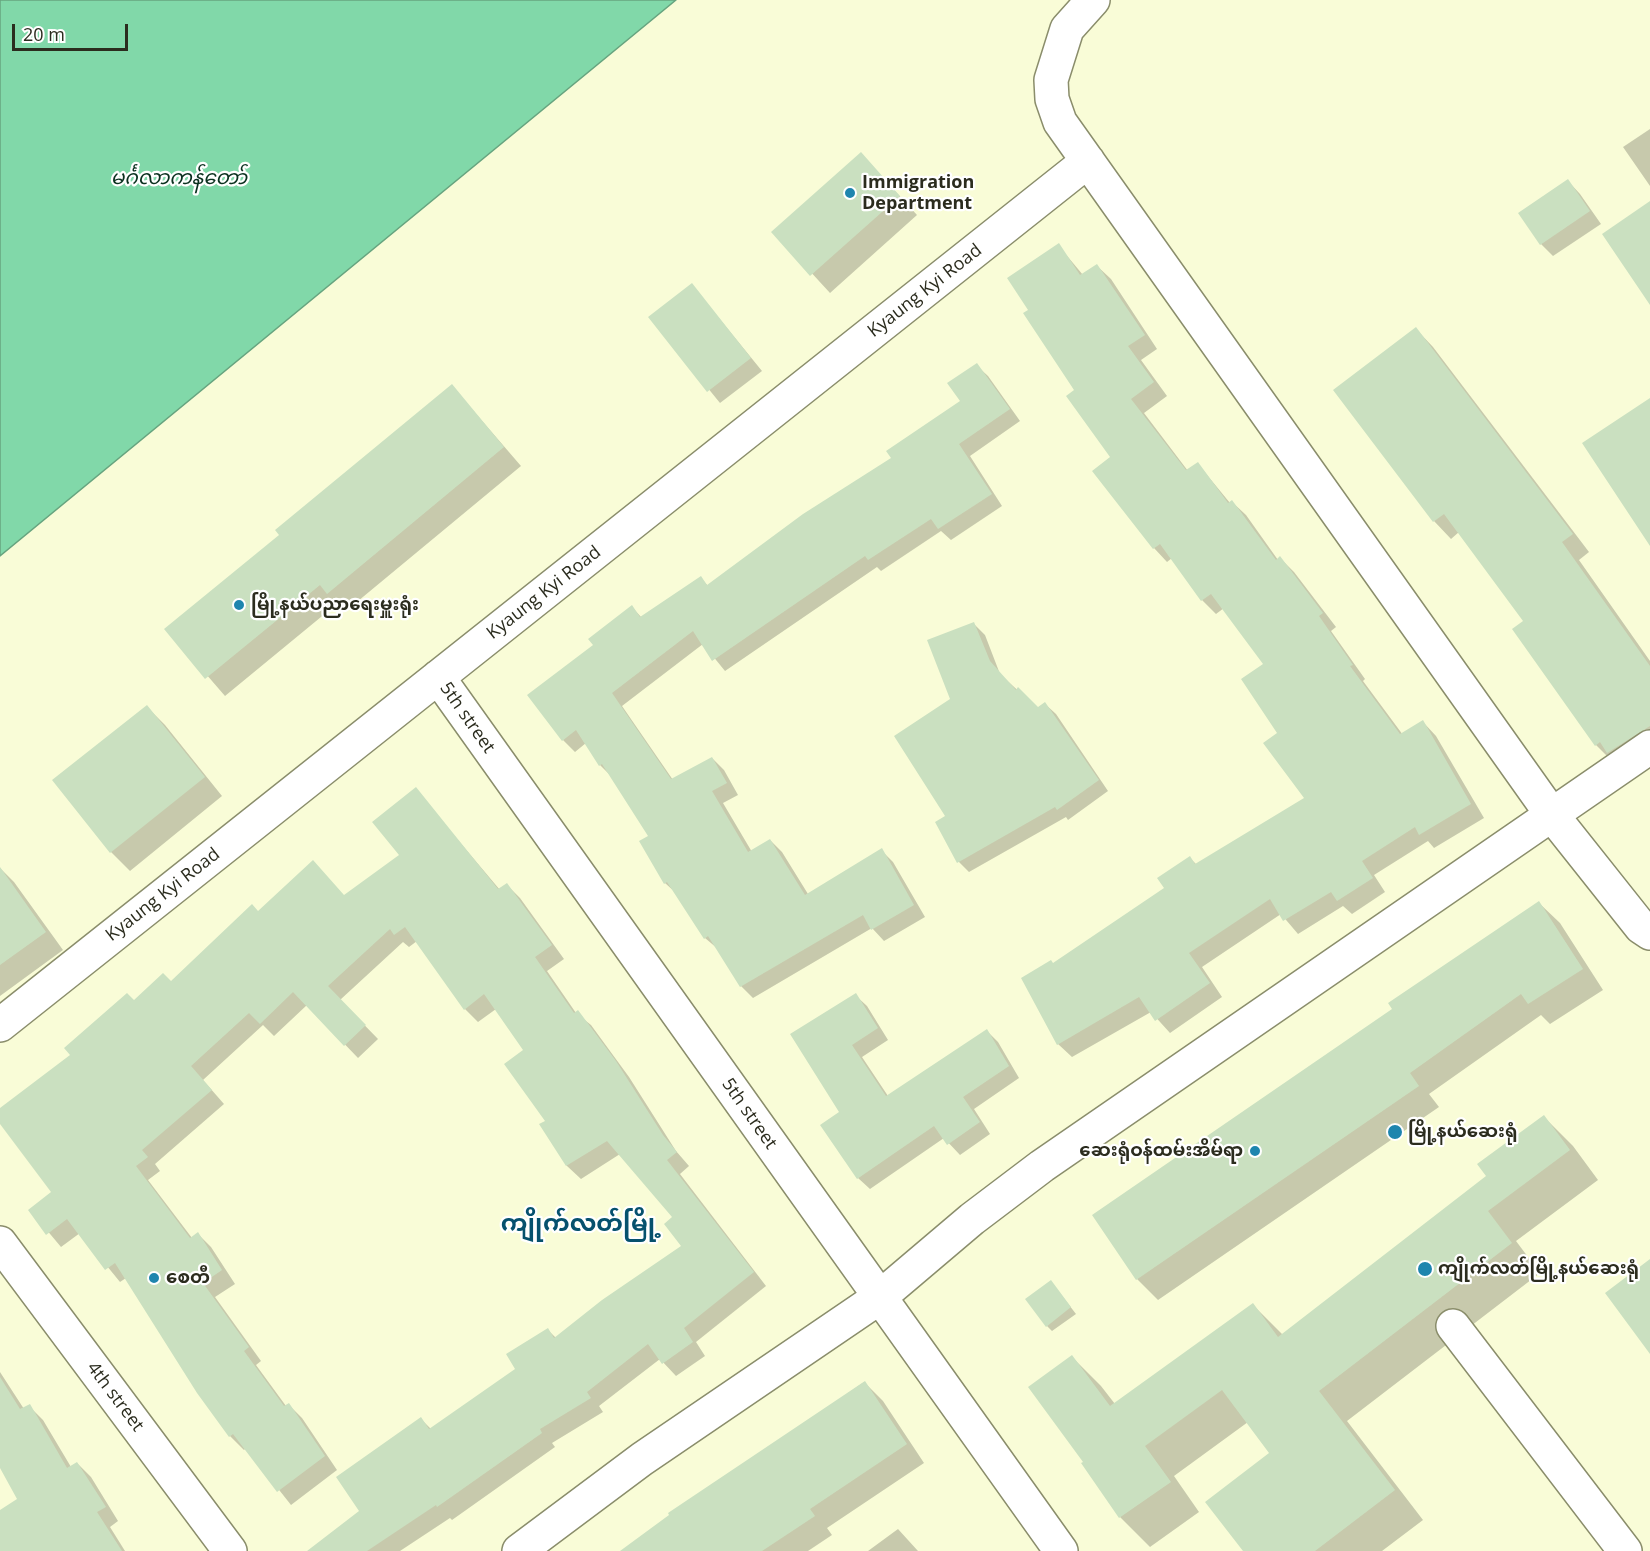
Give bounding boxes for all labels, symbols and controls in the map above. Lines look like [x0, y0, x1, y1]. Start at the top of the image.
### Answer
scale bar [15, 12, 130, 50]
text: 20 m [23, 22, 65, 46]
water label: မင်္ဂလာကန်တော် [111, 166, 247, 190]
place label: Immigration Department [862, 172, 974, 214]
marker: Immigration Department [843, 186, 857, 200]
street label: Kyaung Kyi Road [864, 240, 986, 342]
street label: Kyaung Kyi Road [483, 542, 605, 644]
place label: မြို့နယ်ပညာရေးမှူးရုံး [251, 594, 419, 616]
marker: မြို့နယ်ပညာရေးမှူးရုံး [232, 598, 246, 612]
street label: 5th street [435, 678, 499, 758]
street label: Kyaung Kyi Road [102, 844, 224, 946]
street label: 5th street [717, 1074, 781, 1154]
place label: မြို့နယ်ဆေးရုံ [1408, 1121, 1518, 1143]
marker: မြို့နယ်ဆေးရုံ [1386, 1123, 1404, 1141]
place label: ဆေးရုံဝန်ထမ်းအိမ်ရာ [1079, 1140, 1243, 1162]
marker: ဆေးရုံဝန်ထမ်းအိမ်ရာ [1248, 1144, 1262, 1158]
district label: ကျိုက်လတ်မြို့ [501, 1210, 661, 1238]
place label: ကျိုက်လတ်မြို့နယ်ဆေးရုံ [1438, 1258, 1639, 1280]
marker: ကျိုက်လတ်မြို့နယ်ဆေးရုံ [1416, 1260, 1434, 1278]
place label: စေတီ [166, 1267, 210, 1289]
marker: စေတီ [147, 1271, 161, 1285]
street label: 4th street [82, 1358, 148, 1436]

